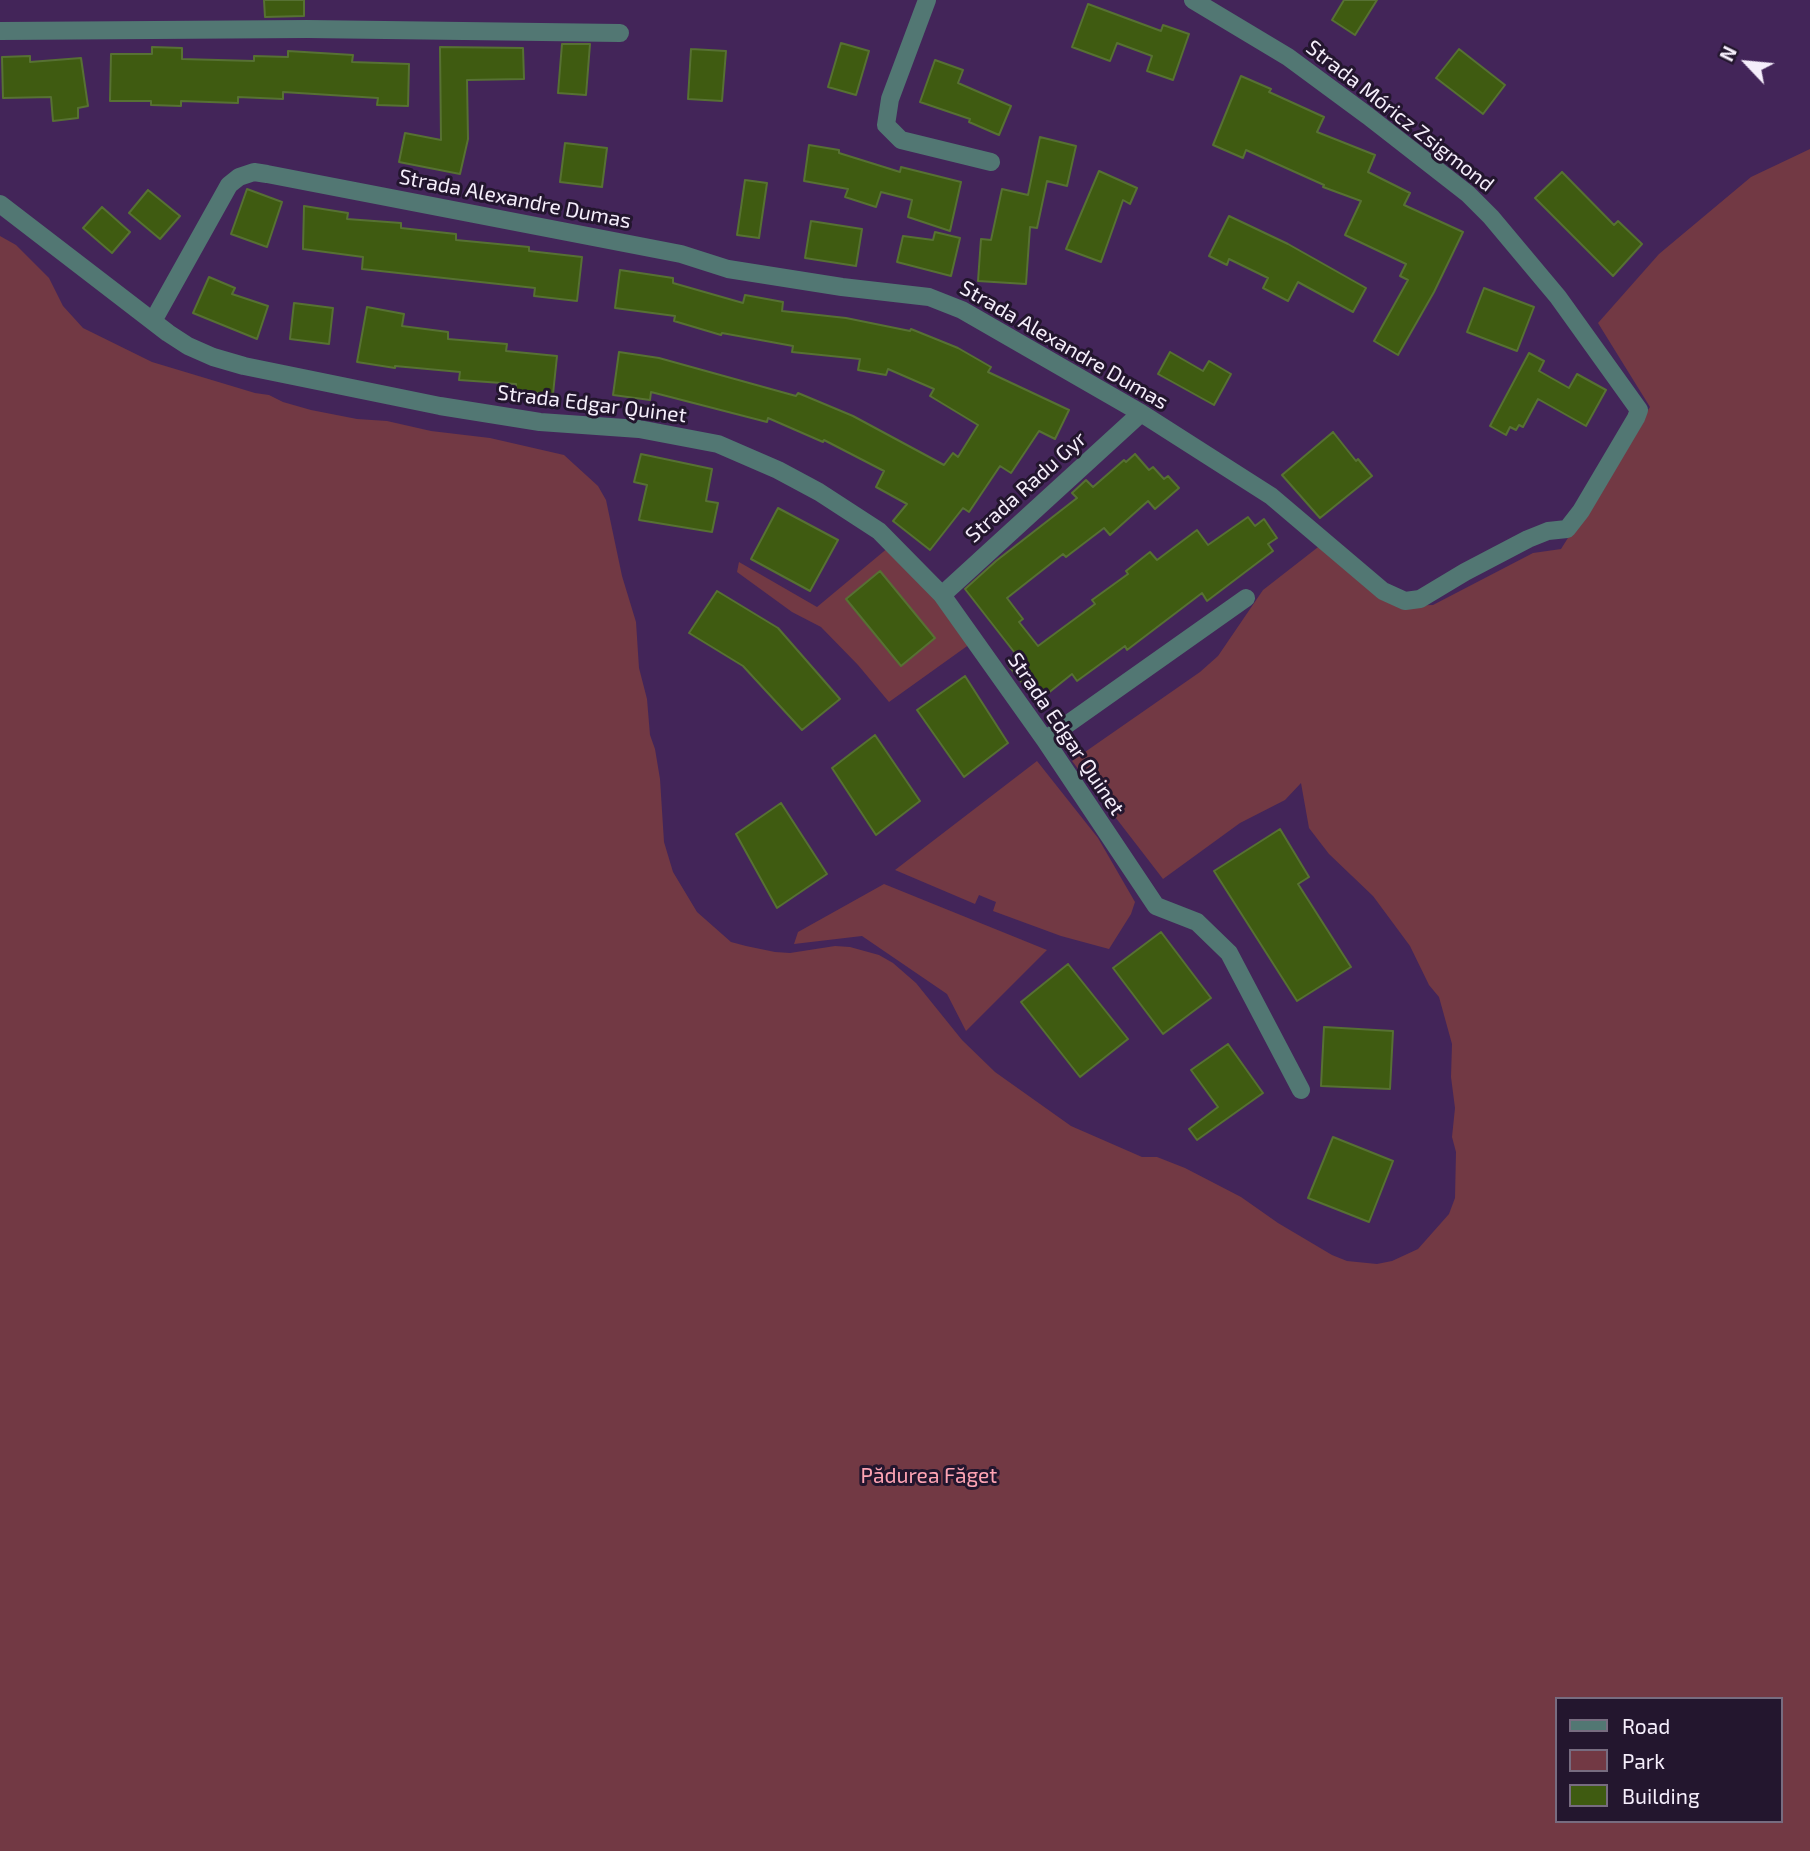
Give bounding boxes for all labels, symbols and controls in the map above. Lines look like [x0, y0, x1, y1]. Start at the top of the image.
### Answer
north arrow [1712, 28, 1782, 98]
street label: Strada Móricz Zsigmond [1301, 35, 1499, 197]
text: N [1714, 42, 1741, 65]
street label: Strada Alexandre Dumas [397, 164, 633, 234]
street label: Strada Alexandre Dumas [956, 275, 1172, 415]
street label: Strada Edgar Quinet [496, 380, 688, 428]
street label: Strada Radu Gyr [960, 426, 1092, 548]
street label: Strada Edgar Quinet [1002, 648, 1130, 820]
park label: Pădurea Făget [861, 1463, 997, 1489]
legend [1554, 1697, 1782, 1823]
text: Road [1622, 1713, 1670, 1738]
text: Park [1622, 1748, 1665, 1773]
text: Building [1622, 1783, 1700, 1808]

